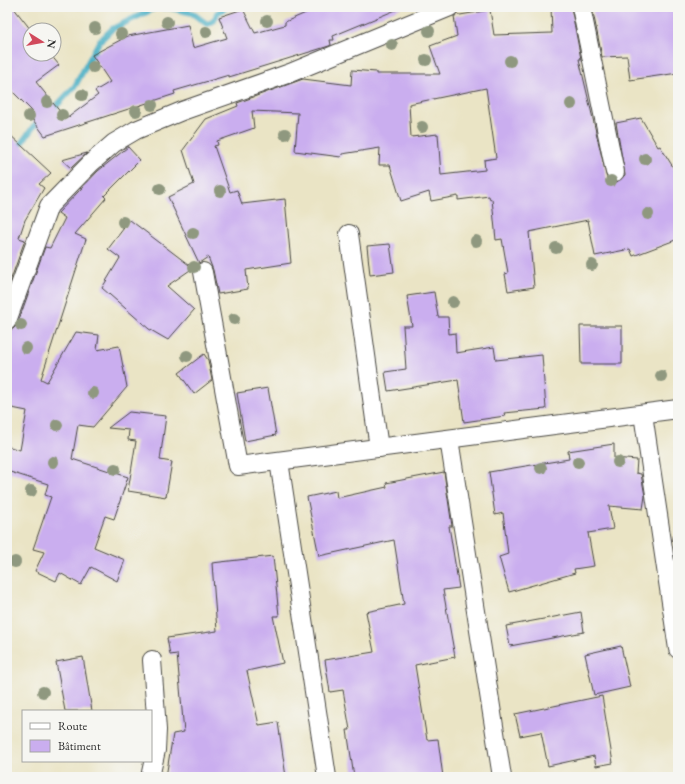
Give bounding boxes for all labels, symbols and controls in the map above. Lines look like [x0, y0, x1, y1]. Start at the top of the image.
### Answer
north arrow [22, 22, 62, 62]
text: N [44, 38, 60, 50]
legend [22, 710, 152, 762]
text: Route [58, 718, 88, 734]
text: Bâtiment [58, 738, 101, 754]

